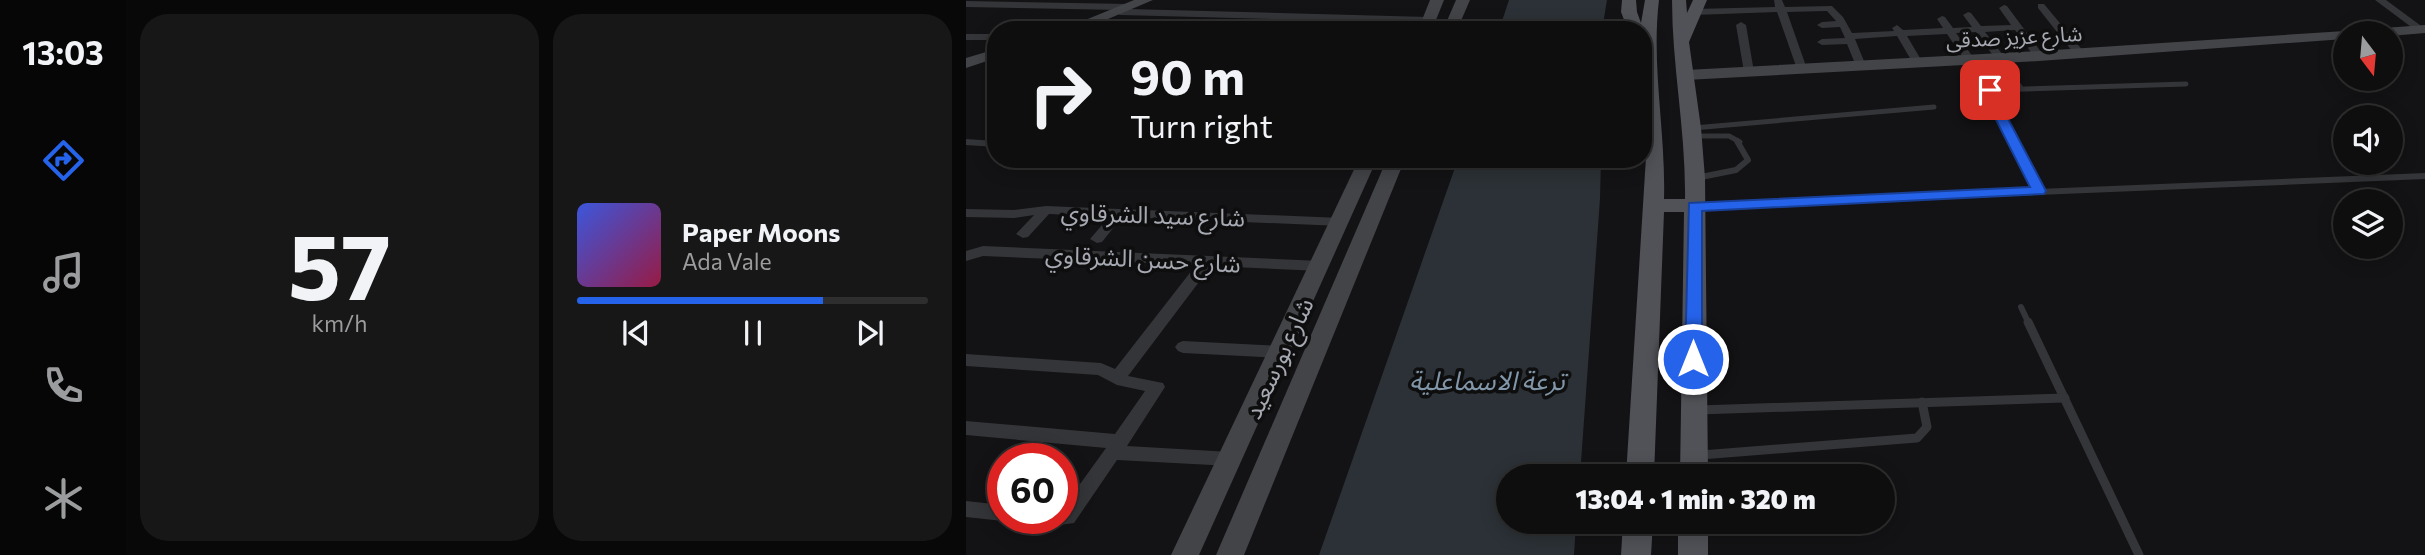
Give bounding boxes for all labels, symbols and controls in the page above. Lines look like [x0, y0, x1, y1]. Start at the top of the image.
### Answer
street label: شارع عزيز صدقى [1945, 20, 2083, 56]
north arrow [2333, 21, 2403, 91]
map controls [2333, 21, 2403, 259]
text: 13:03 [22, 32, 104, 72]
text: 90 m [1130, 45, 1245, 105]
icon: right [1015, 49, 1106, 140]
pin [1960, 60, 2020, 120]
icon: arrive [1971, 71, 2009, 109]
text: Turn right [1130, 105, 1273, 145]
button: sound [2333, 105, 2403, 175]
icon: directions [39, 136, 88, 185]
button: layers [2333, 189, 2403, 259]
street label: شارع سيد الشرقاوي [1060, 196, 1246, 237]
text: 57 [288, 207, 391, 319]
text: Paper Moons [682, 216, 840, 247]
street label: شارع حسن الشرقاوي [1044, 238, 1242, 283]
text: Ada Vale [682, 247, 772, 275]
icon: music [39, 248, 88, 297]
street label: شارع بورسعيد [1237, 293, 1322, 425]
text: km/h [312, 309, 367, 337]
icon: previous [617, 314, 655, 352]
icon: pause [734, 314, 772, 352]
icon: next [851, 314, 889, 352]
position arrow [1656, 322, 1730, 396]
icon: phone [39, 361, 88, 410]
water label: ترعة الاسماعلية [1409, 364, 1568, 397]
speed limit sign: 60 [987, 443, 1078, 534]
icon: climate [39, 474, 88, 523]
text: 13:04 · 1 min · 320 m [1575, 483, 1816, 514]

